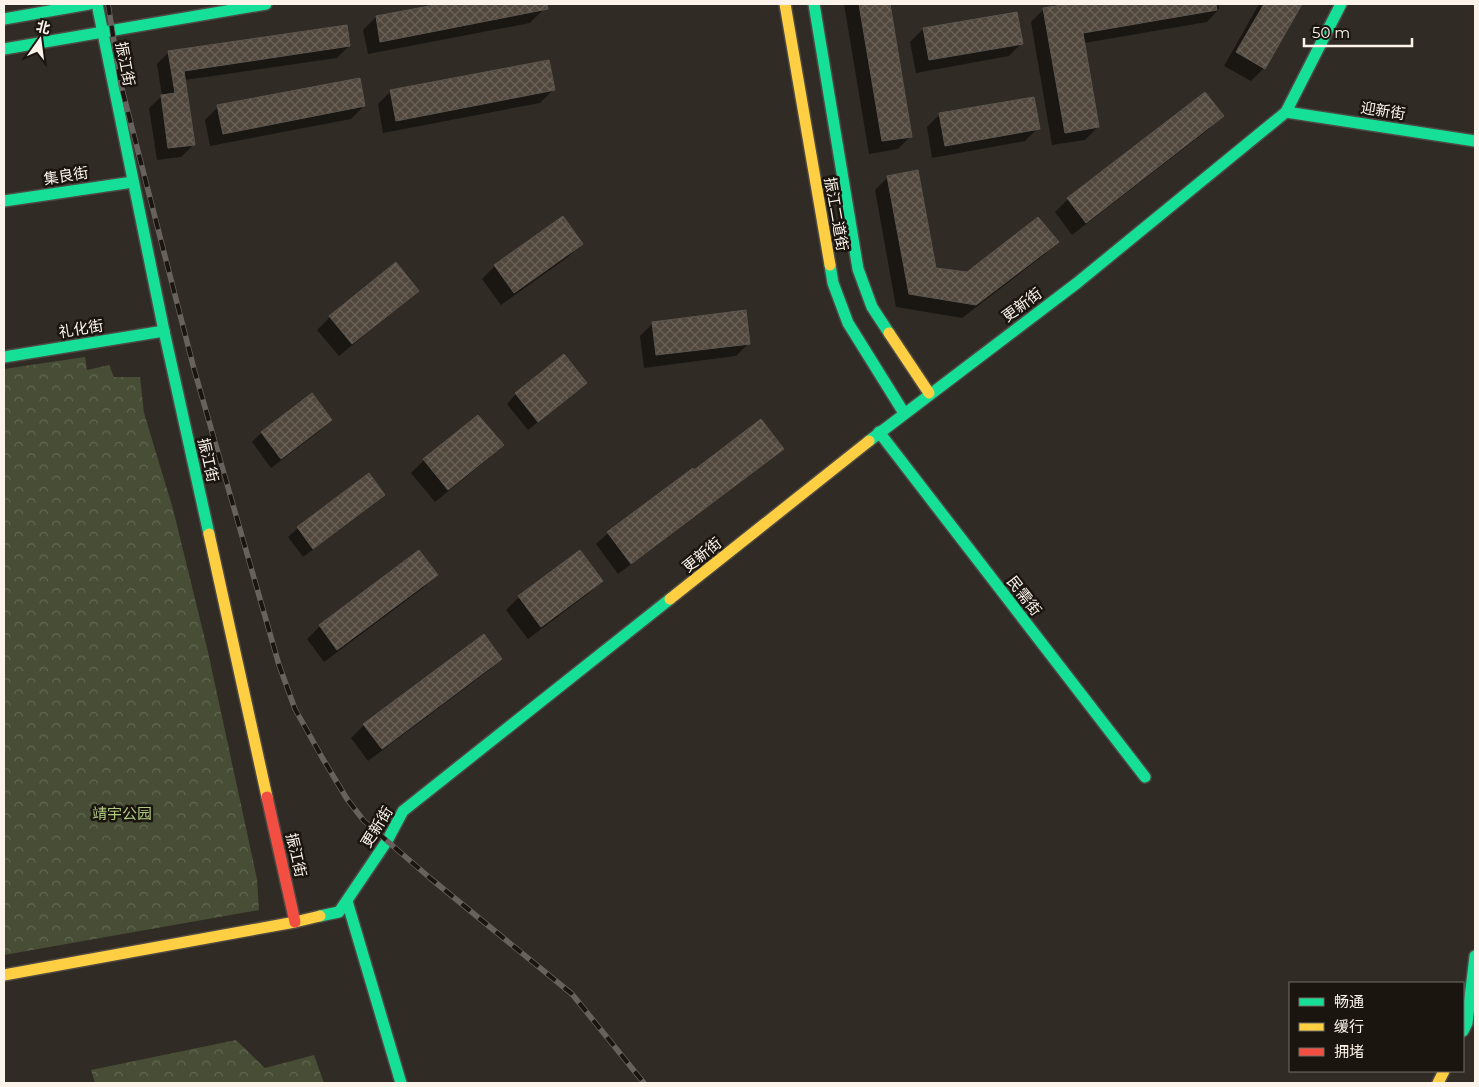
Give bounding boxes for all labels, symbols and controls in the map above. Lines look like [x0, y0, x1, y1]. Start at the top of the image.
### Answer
north arrow [15, 15, 65, 65]
scale bar [1304, 15, 1412, 47]
text: 北 [34, 17, 52, 38]
text: 50 m [1312, 23, 1350, 42]
street label: 振江街 [112, 40, 139, 88]
street label: 迎新街 [1359, 98, 1407, 123]
street label: 集良街 [42, 163, 90, 188]
street label: 振江二道街 [821, 175, 852, 253]
street label: 更新街 [998, 283, 1045, 326]
street label: 礼化街 [57, 316, 105, 341]
street label: 振江街 [194, 436, 223, 484]
street label: 更新街 [678, 533, 725, 576]
street label: 民需街 [1003, 572, 1046, 619]
street label: 更新街 [357, 803, 397, 851]
park label: 靖宇公园 [92, 804, 152, 823]
street label: 振江街 [282, 831, 311, 879]
legend [1289, 982, 1464, 1072]
text: 畅通 [1334, 992, 1364, 1011]
text: 缓行 [1334, 1017, 1364, 1036]
text: 拥堵 [1334, 1042, 1364, 1061]

